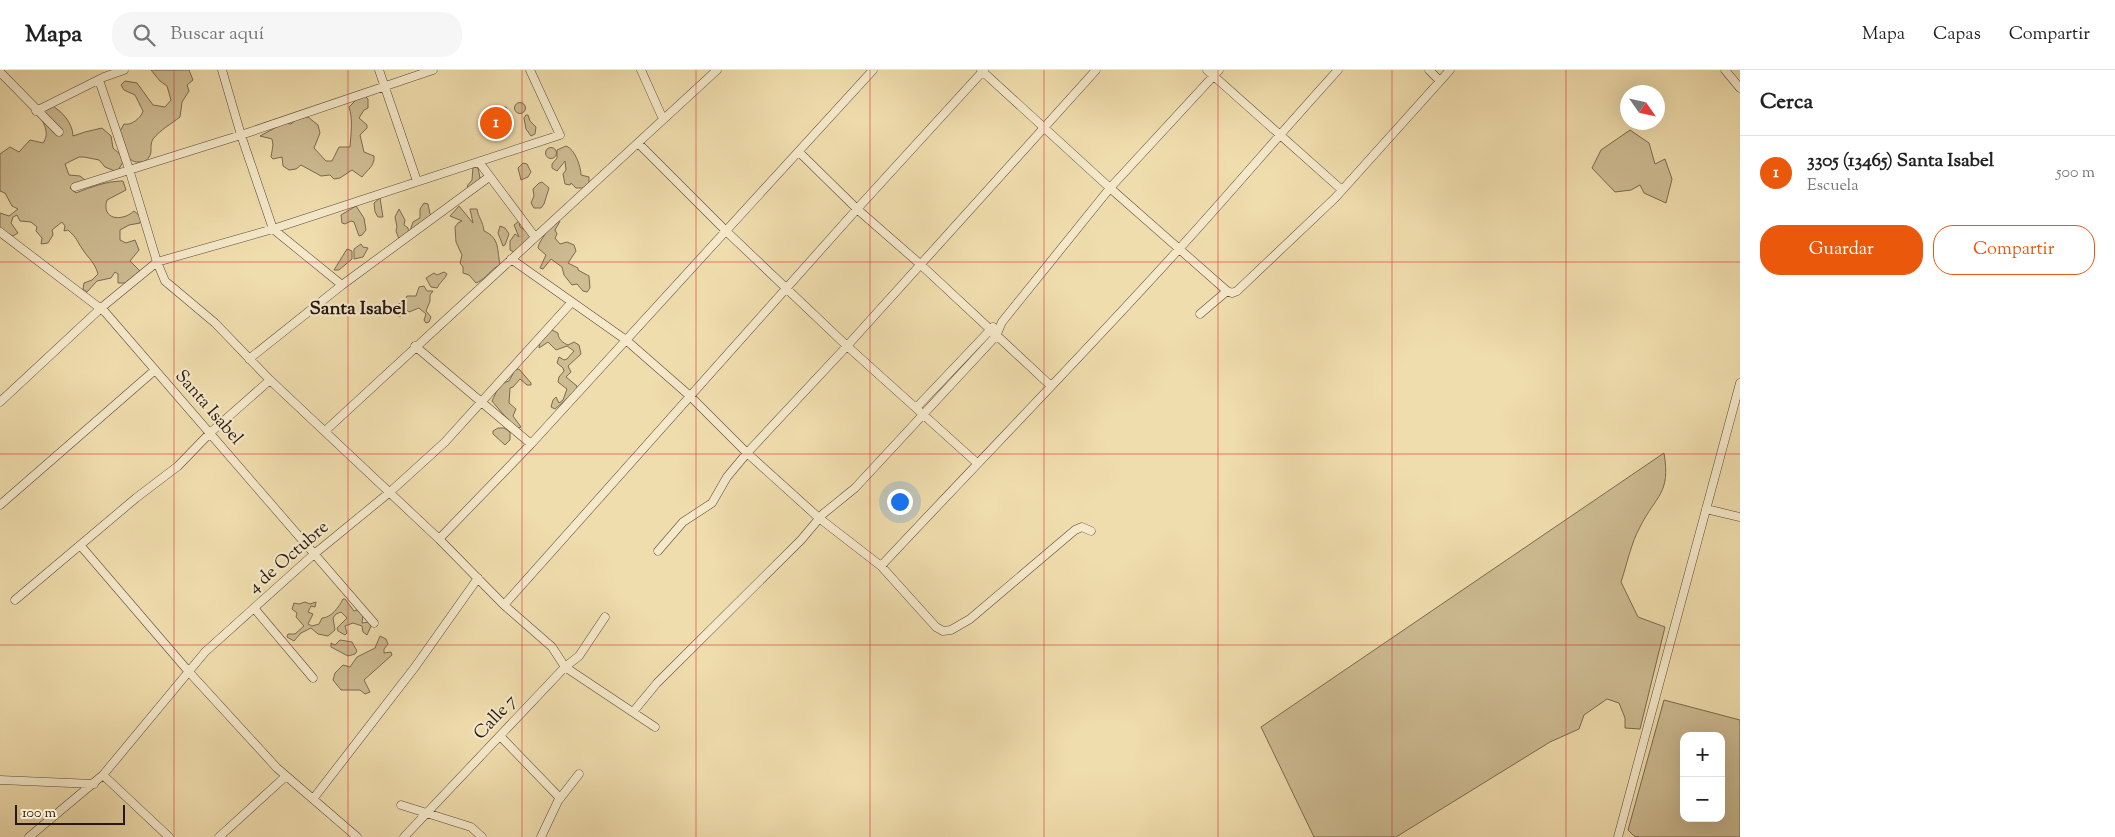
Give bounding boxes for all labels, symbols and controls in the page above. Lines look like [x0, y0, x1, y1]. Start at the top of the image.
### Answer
search box [112, 12, 462, 57]
text: Mapa [25, 18, 82, 52]
icon: search [130, 21, 158, 49]
text: Buscar aquí [170, 21, 264, 48]
text: Mapa [1862, 22, 1905, 48]
text: Capas [1933, 22, 1981, 48]
text: Compartir [2009, 22, 2090, 48]
north arrow [1620, 85, 1665, 130]
text: Cerca [1760, 88, 1813, 118]
pin: 1 [480, 104, 512, 142]
text: 3305 (13465) Santa Isabel [1807, 148, 1994, 175]
text: 1 [1773, 162, 1779, 185]
text: 500 m [2056, 162, 2095, 185]
text: Escuela [1807, 175, 1859, 198]
button: Guardar [1760, 225, 1923, 275]
button: Compartir [1933, 225, 2095, 275]
district label: Santa Isabel [309, 296, 407, 323]
street label: Santa Isabel [168, 365, 248, 451]
your location [887, 489, 913, 515]
street label: 4 de Octubre [243, 515, 335, 601]
street label: Calle 7 [468, 690, 524, 746]
map controls [1680, 732, 1725, 822]
button: + [1680, 732, 1725, 777]
button: − [1680, 777, 1725, 822]
scale bar [15, 802, 125, 825]
text: 100 m [22, 804, 56, 824]

